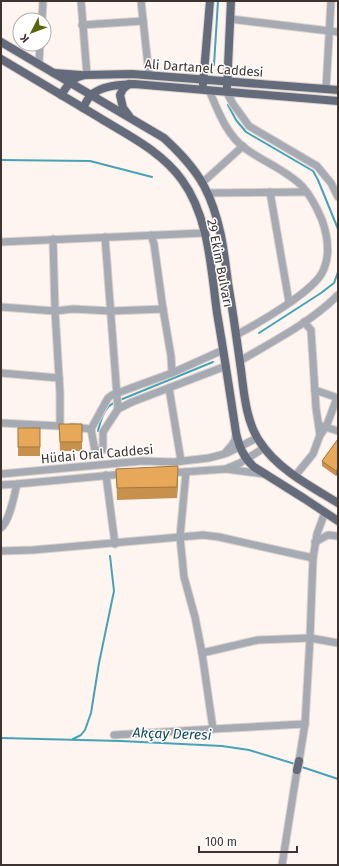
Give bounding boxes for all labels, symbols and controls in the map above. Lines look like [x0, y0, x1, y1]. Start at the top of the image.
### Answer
north arrow [12, 12, 52, 52]
text: K [17, 31, 32, 45]
street label: Ali Dartanel Caddesi [144, 56, 264, 80]
street label: 29 Ekim Bulvarı [204, 218, 236, 308]
street label: Hüdai Oral Caddesi [40, 442, 154, 466]
water label: Akçay Deresi [131, 724, 212, 744]
scale bar [199, 828, 297, 854]
text: 100 m [205, 835, 237, 849]

